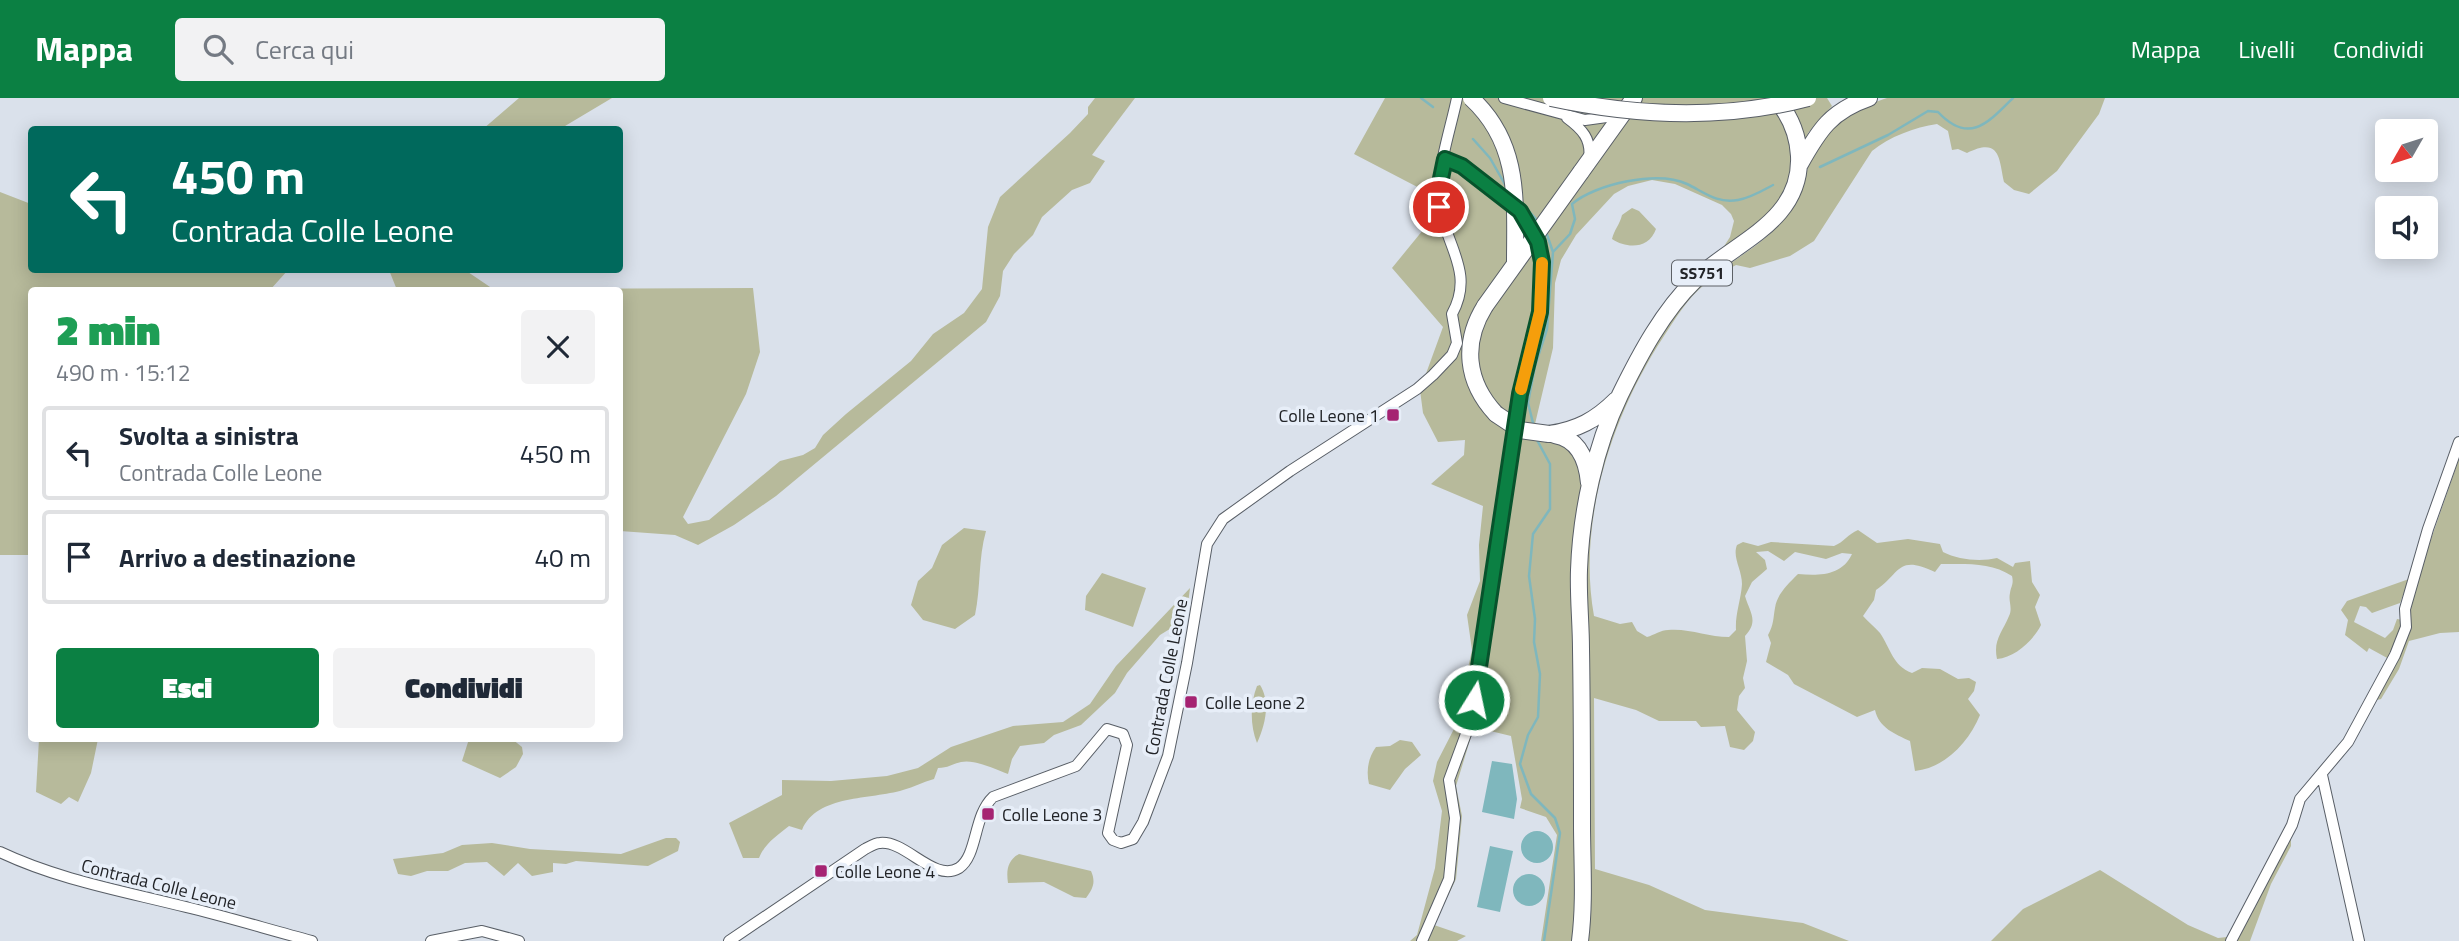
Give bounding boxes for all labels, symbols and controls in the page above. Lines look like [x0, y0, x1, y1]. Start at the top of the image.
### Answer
search box [175, 18, 665, 81]
text: Mappa [35, 24, 133, 74]
icon: search [199, 30, 237, 68]
text: Cerca qui [255, 30, 354, 69]
text: Mappa [2131, 31, 2200, 67]
text: Livelli [2238, 31, 2295, 67]
text: Condividi [2333, 31, 2424, 67]
north arrow [2375, 119, 2438, 182]
map controls [2375, 119, 2438, 259]
text: 450 m [171, 138, 305, 213]
icon: left [56, 154, 147, 245]
pin [1409, 177, 1469, 237]
icon: arrive [1420, 188, 1458, 226]
button: sound [2375, 196, 2438, 259]
text: Contrada Colle Leone [171, 206, 454, 254]
road number: SS751 [1672, 260, 1732, 286]
text: 2 min [56, 297, 160, 361]
button: close [521, 310, 595, 384]
text: 490 m · 15:12 [56, 355, 191, 390]
place label: Colle Leone 1 [1279, 402, 1379, 429]
marker: Colle Leone 1 [1385, 407, 1401, 423]
text: Svolta a sinistra [119, 416, 299, 455]
icon: left [60, 434, 98, 472]
text: 450 m [520, 434, 591, 473]
text: Contrada Colle Leone [119, 455, 322, 490]
icon: arrive [60, 538, 98, 576]
text: Arrivo a destinazione [119, 538, 356, 577]
text: 40 m [534, 538, 591, 577]
street label: Contrada Colle Leone [1138, 596, 1194, 758]
button: Esci [56, 648, 319, 728]
button: Condividi [333, 648, 595, 728]
position arrow [1437, 663, 1511, 737]
place label: Colle Leone 2 [1205, 689, 1305, 716]
marker: Colle Leone 2 [1183, 694, 1199, 710]
place label: Colle Leone 3 [1002, 801, 1102, 828]
marker: Colle Leone 3 [980, 806, 996, 822]
street label: Contrada Colle Leone [79, 852, 239, 916]
place label: Colle Leone 4 [835, 858, 935, 885]
marker: Colle Leone 4 [813, 863, 829, 879]

